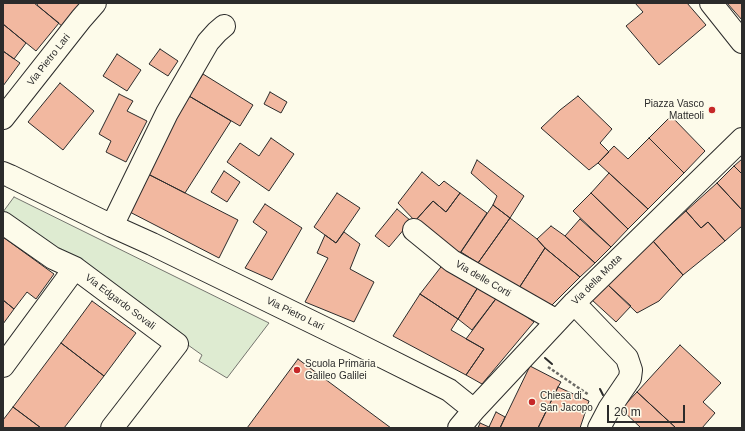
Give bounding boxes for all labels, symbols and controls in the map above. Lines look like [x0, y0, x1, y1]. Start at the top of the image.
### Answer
street label: Via Pietro Lari [25, 32, 73, 88]
place label: Piazza Vasco Matteoli [644, 98, 704, 122]
marker: Piazza Vasco Matteoli [707, 105, 717, 115]
street label: Via della Motta [569, 252, 625, 308]
street label: Via delle Corti [453, 258, 513, 300]
street label: Via Edgardo Sovali [82, 272, 158, 332]
street label: Via Pietro Lari [264, 295, 326, 333]
place label: Scuola Primaria Galileo Galilei [305, 358, 376, 382]
marker: Scuola Primaria Galileo Galilei [292, 365, 302, 375]
place label: Chiesa di San Jacopo [540, 390, 593, 414]
marker: Chiesa di San Jacopo [527, 397, 537, 407]
scale bar [609, 397, 687, 423]
text: 20 m [614, 405, 641, 419]

